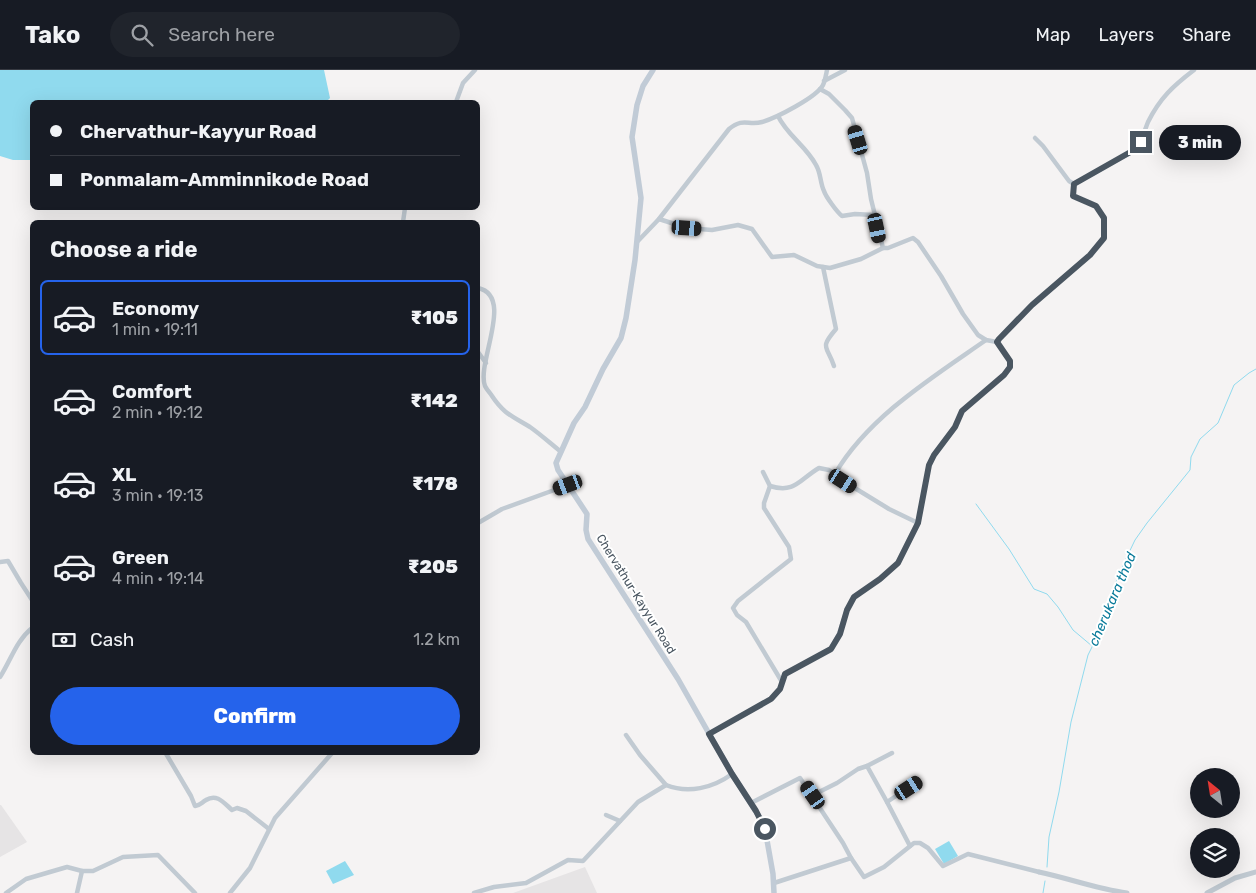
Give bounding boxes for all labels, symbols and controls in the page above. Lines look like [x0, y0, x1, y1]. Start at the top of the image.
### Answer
search box [110, 12, 460, 57]
text: Tako [25, 21, 80, 49]
icon: search [128, 21, 156, 49]
text: Search here [168, 23, 275, 46]
text: Map [1036, 24, 1071, 46]
text: Layers [1099, 24, 1154, 46]
text: Share [1182, 24, 1231, 46]
text: Chervathur-Kayyur Road [80, 120, 317, 143]
car [846, 123, 869, 157]
callout: 3 min [1158, 124, 1241, 160]
route end [1130, 131, 1152, 153]
text: 3 min [1178, 133, 1222, 152]
text: Ponmalam-Amminnikode Road [80, 168, 369, 191]
car [866, 212, 887, 244]
car [671, 219, 702, 237]
text: Choose a ride [50, 236, 197, 263]
icon: car [52, 295, 97, 340]
text: Economy [112, 297, 199, 320]
text: ₹105 [410, 306, 458, 329]
text: 1 min · 19:11 [112, 320, 198, 339]
icon: car [52, 378, 97, 423]
text: Comfort [112, 380, 192, 403]
text: ₹142 [410, 389, 458, 412]
text: 2 min · 19:12 [112, 403, 203, 422]
icon: car [52, 461, 97, 506]
text: XL [112, 463, 136, 486]
car [826, 467, 859, 495]
text: ₹178 [412, 472, 458, 495]
car [551, 473, 584, 497]
text: 3 min · 19:13 [112, 486, 203, 505]
street label: Chervathur-Kayyur Road [593, 532, 679, 656]
icon: car [52, 544, 97, 589]
text: Green [112, 546, 169, 569]
water label: cherukara thod [1085, 549, 1140, 649]
text: ₹205 [408, 555, 458, 578]
text: 4 min · 19:14 [112, 569, 204, 588]
icon: cash [50, 626, 78, 654]
text: Cash [90, 628, 134, 651]
text: 1.2 km [413, 630, 460, 649]
button: Confirm [50, 687, 460, 745]
north arrow [1190, 768, 1240, 818]
map controls [1190, 768, 1240, 878]
car [892, 774, 925, 802]
car [798, 778, 827, 812]
route start [754, 818, 776, 840]
button: layers [1190, 828, 1240, 878]

